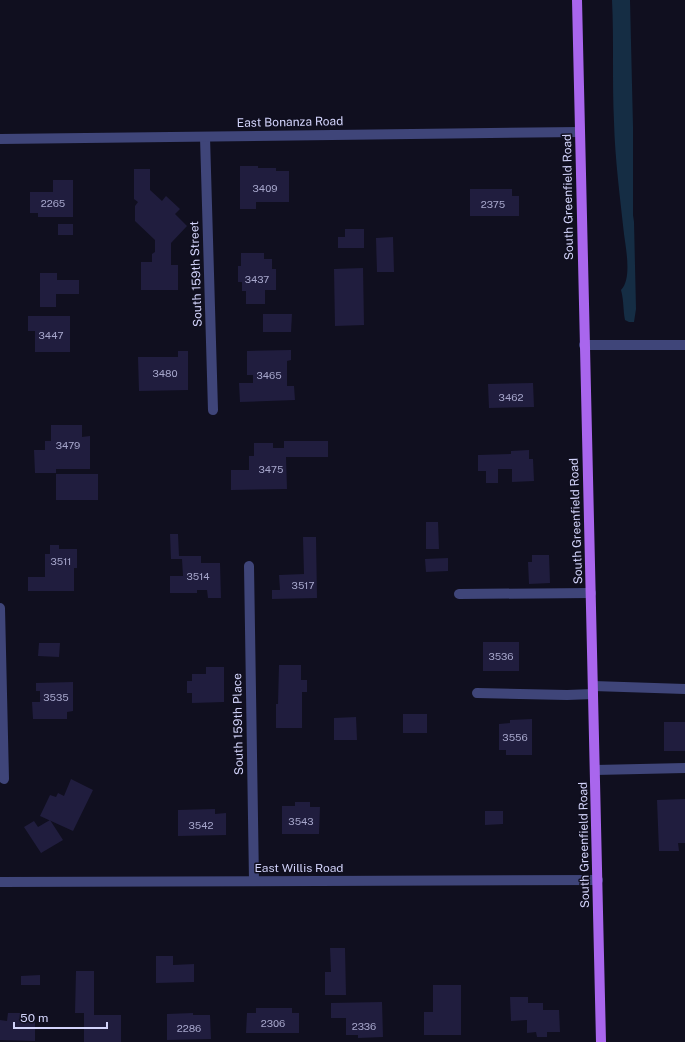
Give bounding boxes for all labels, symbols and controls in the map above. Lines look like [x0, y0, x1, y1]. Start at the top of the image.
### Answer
street label: East Bonanza Road [237, 114, 343, 130]
street label: South Greenfield Road [560, 134, 576, 260]
house number: 3409 [253, 182, 277, 194]
house number: 2265 [41, 197, 65, 209]
house number: 2375 [481, 198, 505, 210]
street label: South 159th Street [187, 221, 205, 327]
house number: 3437 [245, 273, 269, 285]
house number: 3447 [39, 329, 63, 341]
house number: 3480 [152, 367, 178, 379]
house number: 3465 [256, 369, 282, 381]
house number: 3462 [499, 391, 523, 403]
house number: 3479 [56, 439, 80, 451]
street label: South Greenfield Road [567, 458, 585, 584]
house number: 3475 [259, 463, 283, 475]
house number: 3511 [51, 555, 71, 567]
house number: 3514 [186, 570, 210, 582]
house number: 3517 [292, 579, 314, 591]
house number: 3536 [488, 650, 514, 662]
street label: South 159th Place [230, 673, 246, 775]
house number: 3535 [43, 691, 69, 703]
house number: 3556 [502, 731, 528, 743]
street label: South Greenfield Road [576, 782, 592, 908]
house number: 3543 [288, 815, 314, 827]
house number: 3542 [189, 819, 214, 831]
street label: East Willis Road [254, 861, 344, 875]
scale bar [14, 1004, 107, 1030]
text: 50 m [20, 1011, 48, 1025]
house number: 2306 [261, 1017, 285, 1029]
house number: 2336 [352, 1020, 376, 1032]
house number: 2286 [177, 1022, 201, 1034]

